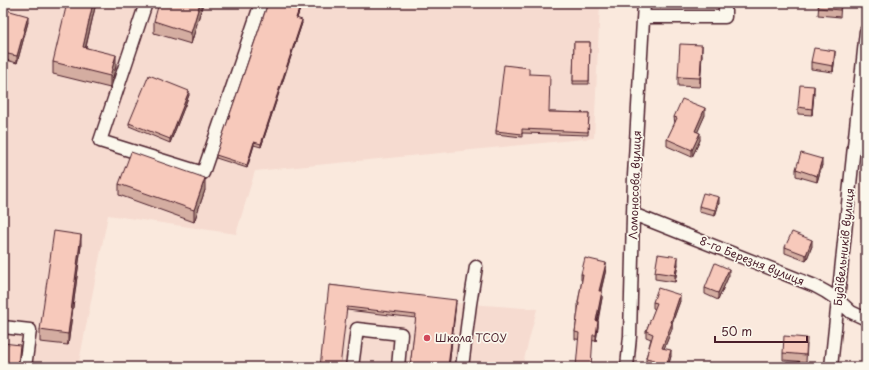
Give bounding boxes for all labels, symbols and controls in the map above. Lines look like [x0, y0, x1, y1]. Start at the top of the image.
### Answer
street label: Ломоносова вулиця [624, 130, 645, 240]
street label: Будівельників вулиця [829, 187, 858, 307]
street label: 8-го Березня вулиця [697, 232, 807, 289]
scale bar [715, 318, 807, 344]
text: 50 m [721, 322, 752, 340]
place label: Школа ТСОУ [435, 329, 507, 346]
marker: Школа ТСОУ [422, 333, 432, 343]

